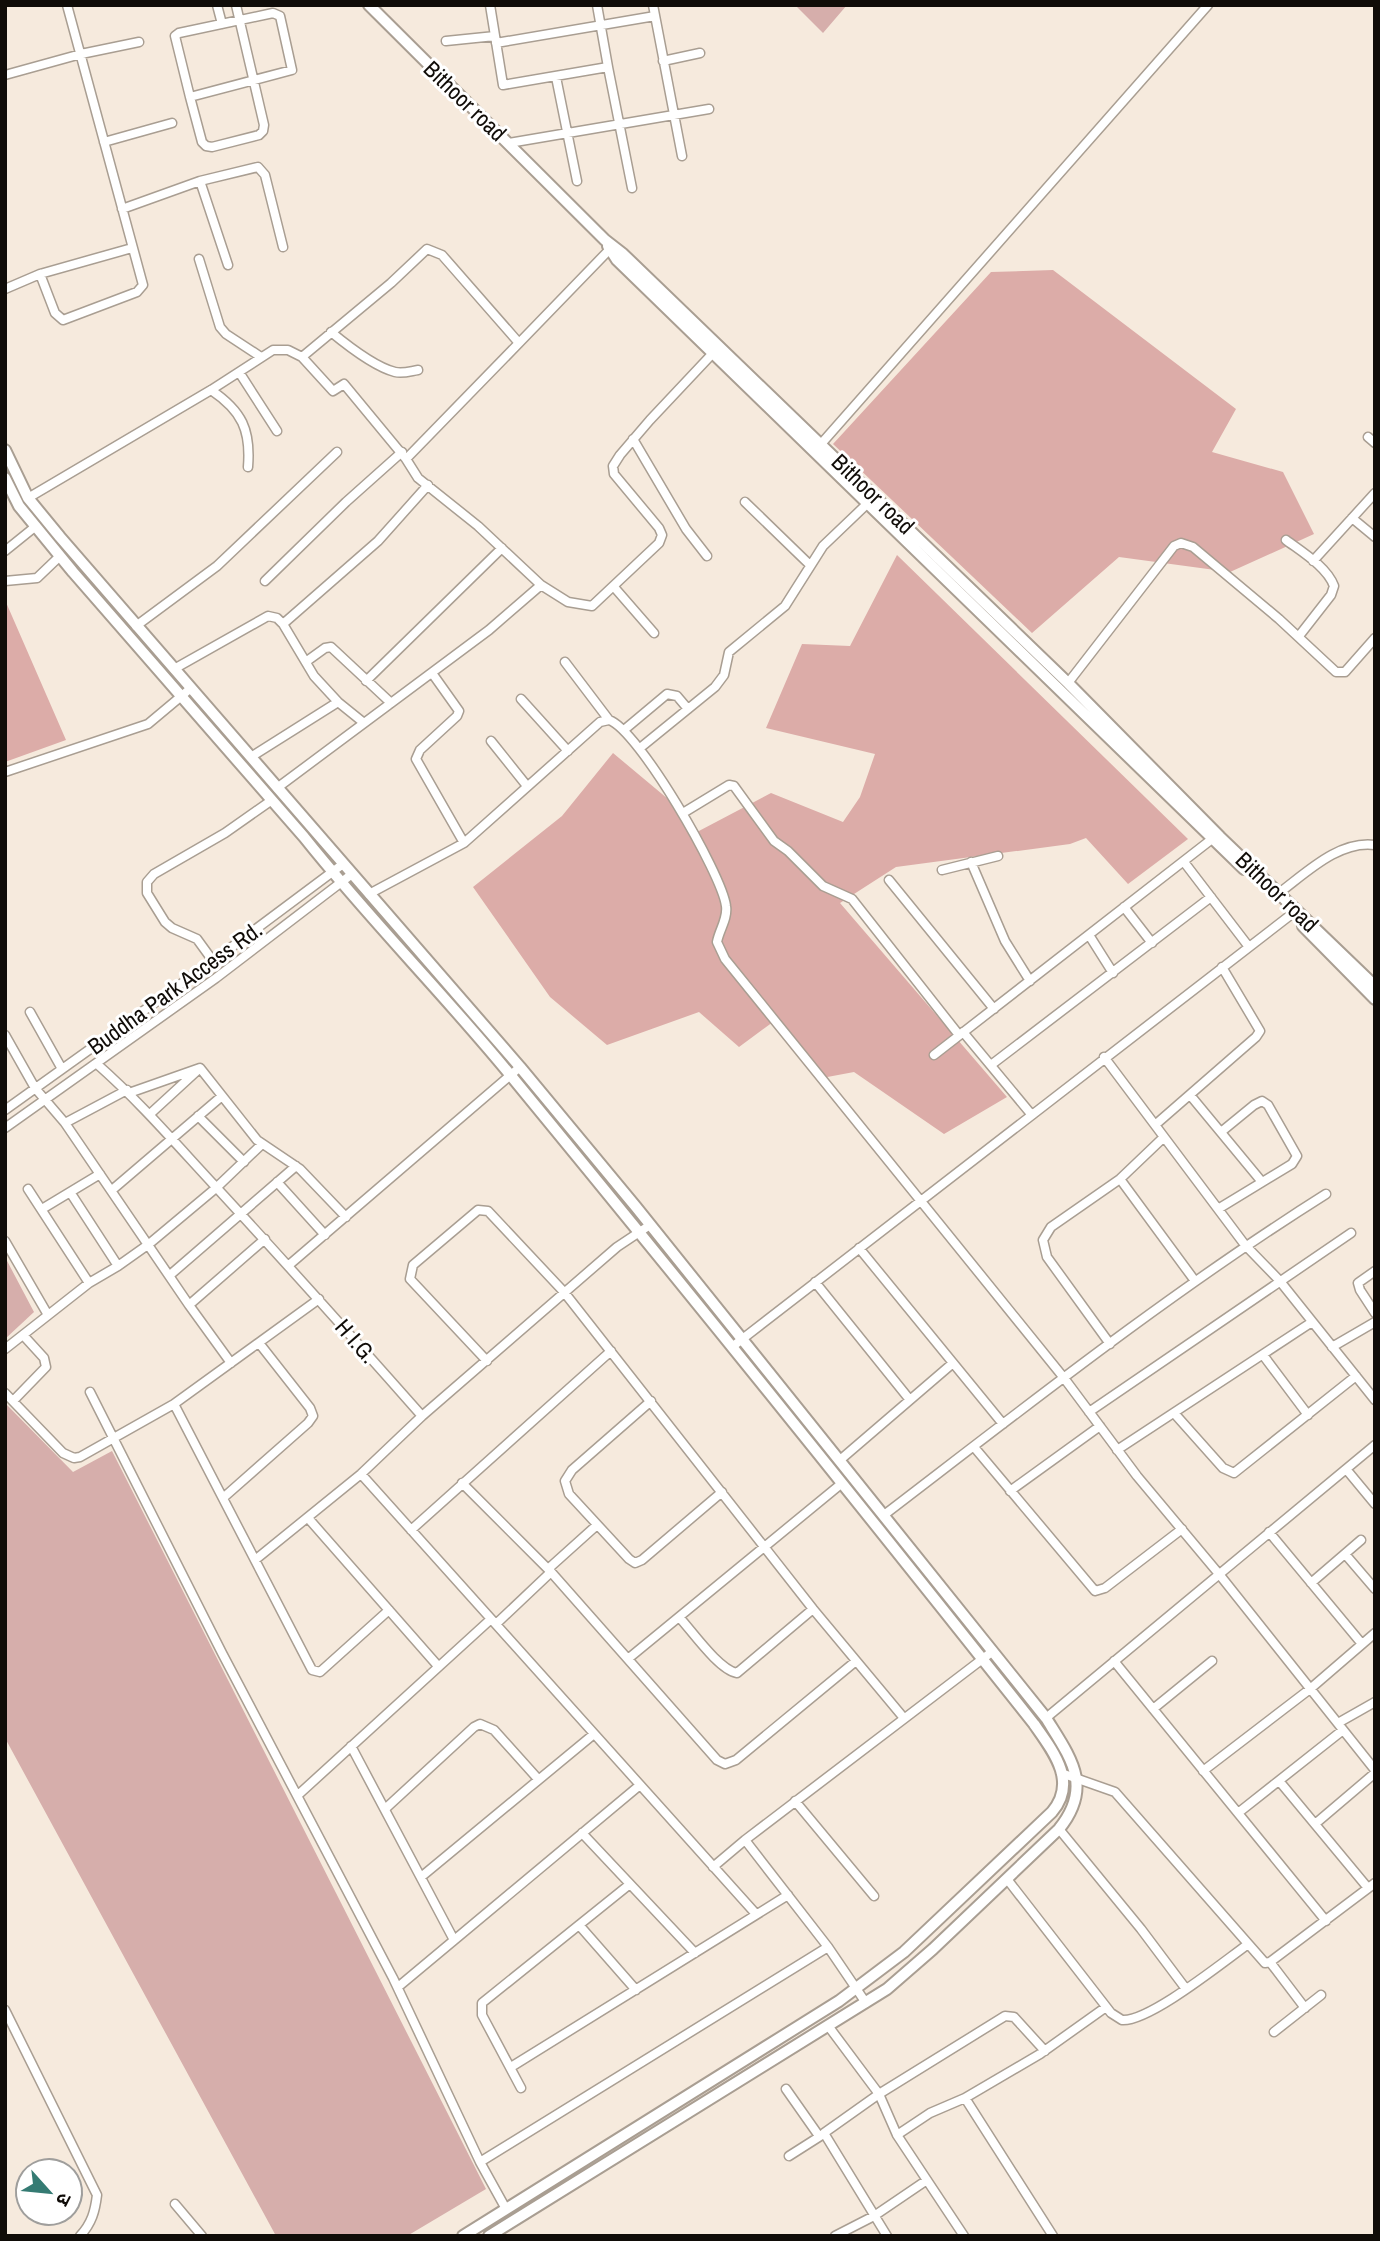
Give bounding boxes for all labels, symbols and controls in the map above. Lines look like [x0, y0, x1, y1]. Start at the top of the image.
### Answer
street label: Bithoor road [417, 53, 513, 148]
street label: Bithoor road [825, 446, 921, 541]
street label: Bithoor road [1229, 844, 1325, 939]
street label: Buddha Park Access Rd. [81, 914, 268, 1061]
street label: H I.G. [329, 1312, 384, 1369]
north arrow [14, 2157, 84, 2227]
text: उ [50, 2189, 78, 2211]

